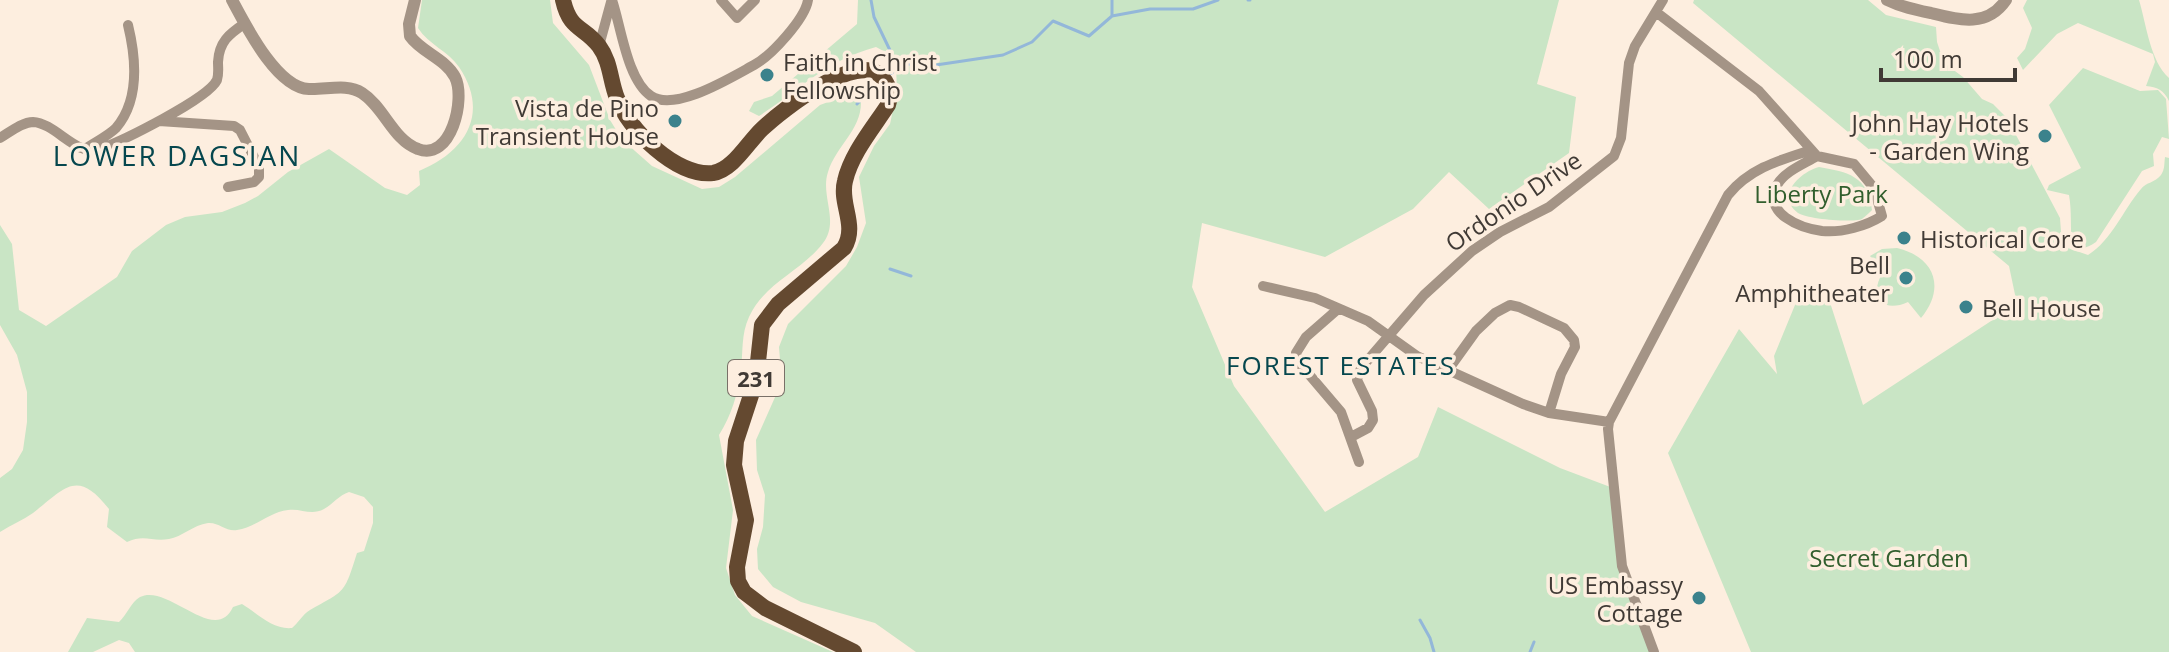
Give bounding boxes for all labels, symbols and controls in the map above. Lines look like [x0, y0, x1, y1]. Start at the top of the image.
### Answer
scale bar [1881, 32, 2015, 82]
text: 100 m [1893, 42, 1963, 75]
place label: Faith in Christ Fellowship [783, 45, 937, 106]
marker: Faith in Christ Fellowship [758, 66, 776, 84]
place label: Vista de Pino Transient House [476, 91, 659, 152]
place label: John Hay Hotels - Garden Wing [1849, 106, 2029, 167]
marker: Vista de Pino Transient House [666, 112, 684, 130]
marker: John Hay Hotels - Garden Wing [2036, 127, 2054, 145]
district label: LOWER DAGSIAN [53, 136, 301, 174]
street label: Ordonio Drive [1438, 143, 1588, 259]
park label: Liberty Park [1754, 177, 1888, 210]
place label: Historical Core [1920, 222, 2084, 255]
marker: Historical Core [1895, 229, 1913, 247]
place label: Bell Amphitheater [1735, 248, 1890, 309]
marker: Bell Amphitheater [1897, 269, 1915, 287]
place label: Bell House [1982, 291, 2101, 324]
marker: Bell House [1957, 298, 1975, 316]
district label: FOREST ESTATES [1226, 347, 1456, 383]
road number: 231 [728, 360, 784, 396]
park label: Secret Garden [1809, 541, 1969, 574]
place label: US Embassy Cottage [1548, 568, 1684, 629]
marker: US Embassy Cottage [1690, 589, 1708, 607]

